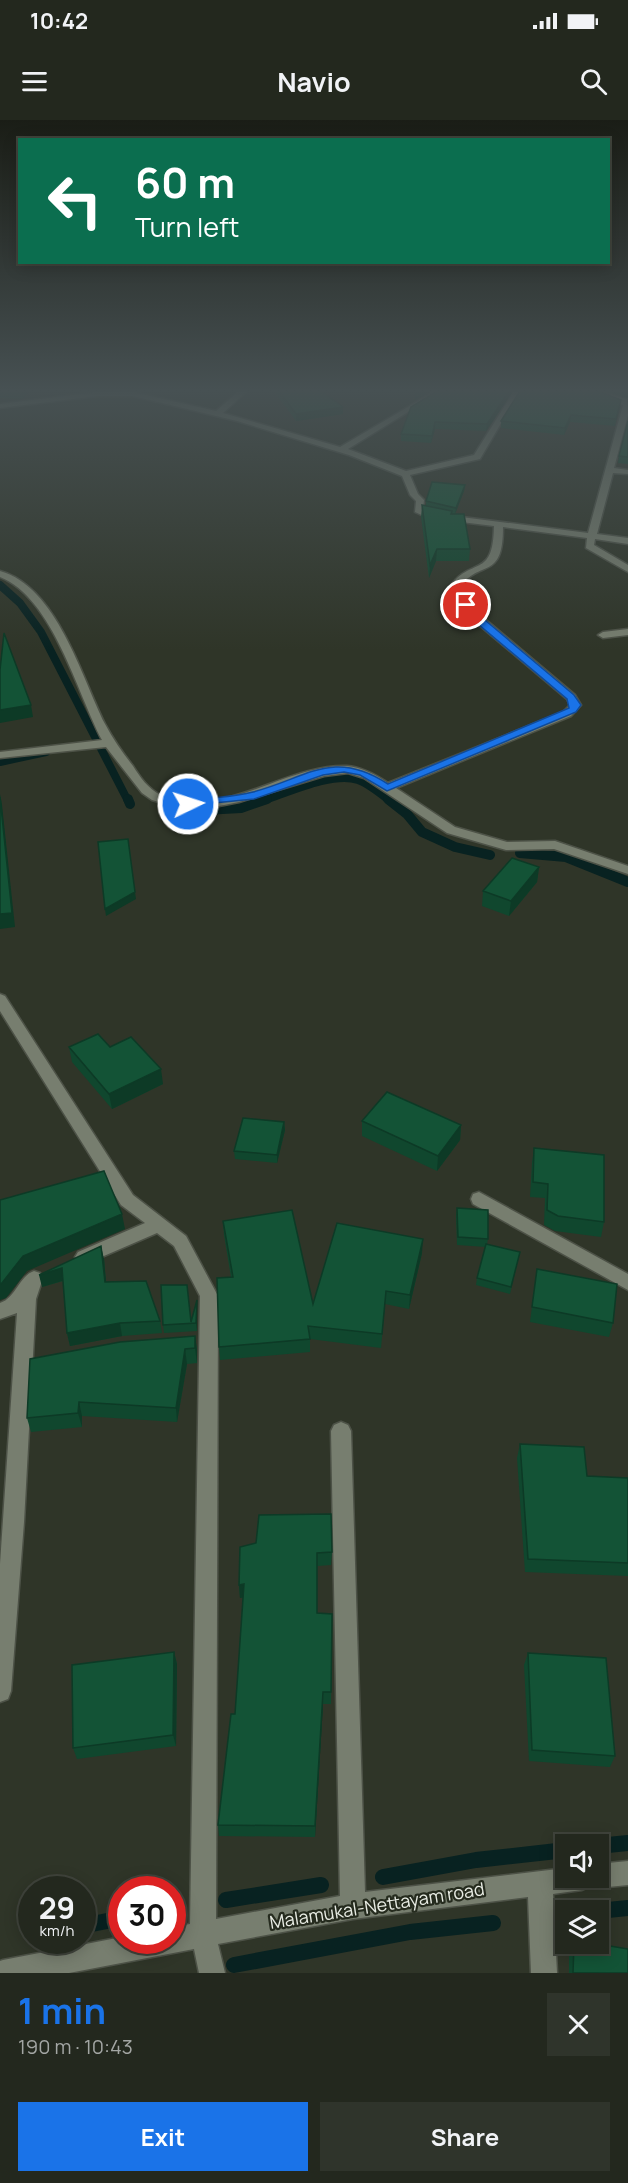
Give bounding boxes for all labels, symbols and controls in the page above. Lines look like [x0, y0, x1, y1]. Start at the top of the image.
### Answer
text: 10:42 [30, 6, 88, 36]
text: Navio [277, 63, 351, 100]
icon: menu [18, 65, 51, 98]
icon: search [577, 65, 610, 98]
text: 60 m [135, 153, 235, 211]
icon: left [36, 162, 114, 240]
text: Turn left [135, 208, 239, 245]
pin [440, 579, 491, 630]
icon: arrive [449, 588, 482, 621]
position arrow [156, 772, 220, 836]
map controls [555, 1834, 609, 1954]
button: sound [555, 1834, 609, 1888]
speed limit sign: 30 [108, 1876, 186, 1954]
street label: Malamukal-Nettayam road [268, 1876, 486, 1934]
text: 29 [39, 1887, 75, 1928]
button: layers [555, 1900, 609, 1954]
text: km/h [40, 1920, 74, 1941]
text: 1 min [18, 1986, 106, 2035]
button: close [547, 1993, 610, 2056]
text: 190 m · 10:43 [18, 2033, 133, 2060]
button: Exit [18, 2102, 308, 2171]
button: Share [320, 2102, 610, 2171]

